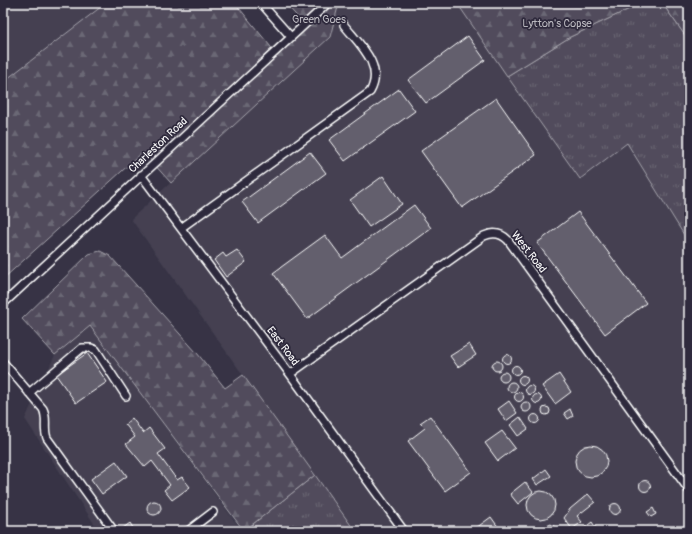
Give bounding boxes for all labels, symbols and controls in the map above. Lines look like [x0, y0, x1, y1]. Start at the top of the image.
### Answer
park label: Green Goes [292, 13, 346, 26]
park label: Lytton's Copse [522, 17, 592, 30]
street label: Charleston Road [126, 114, 190, 176]
street label: West Road [509, 229, 549, 275]
street label: East Road [264, 324, 302, 368]

